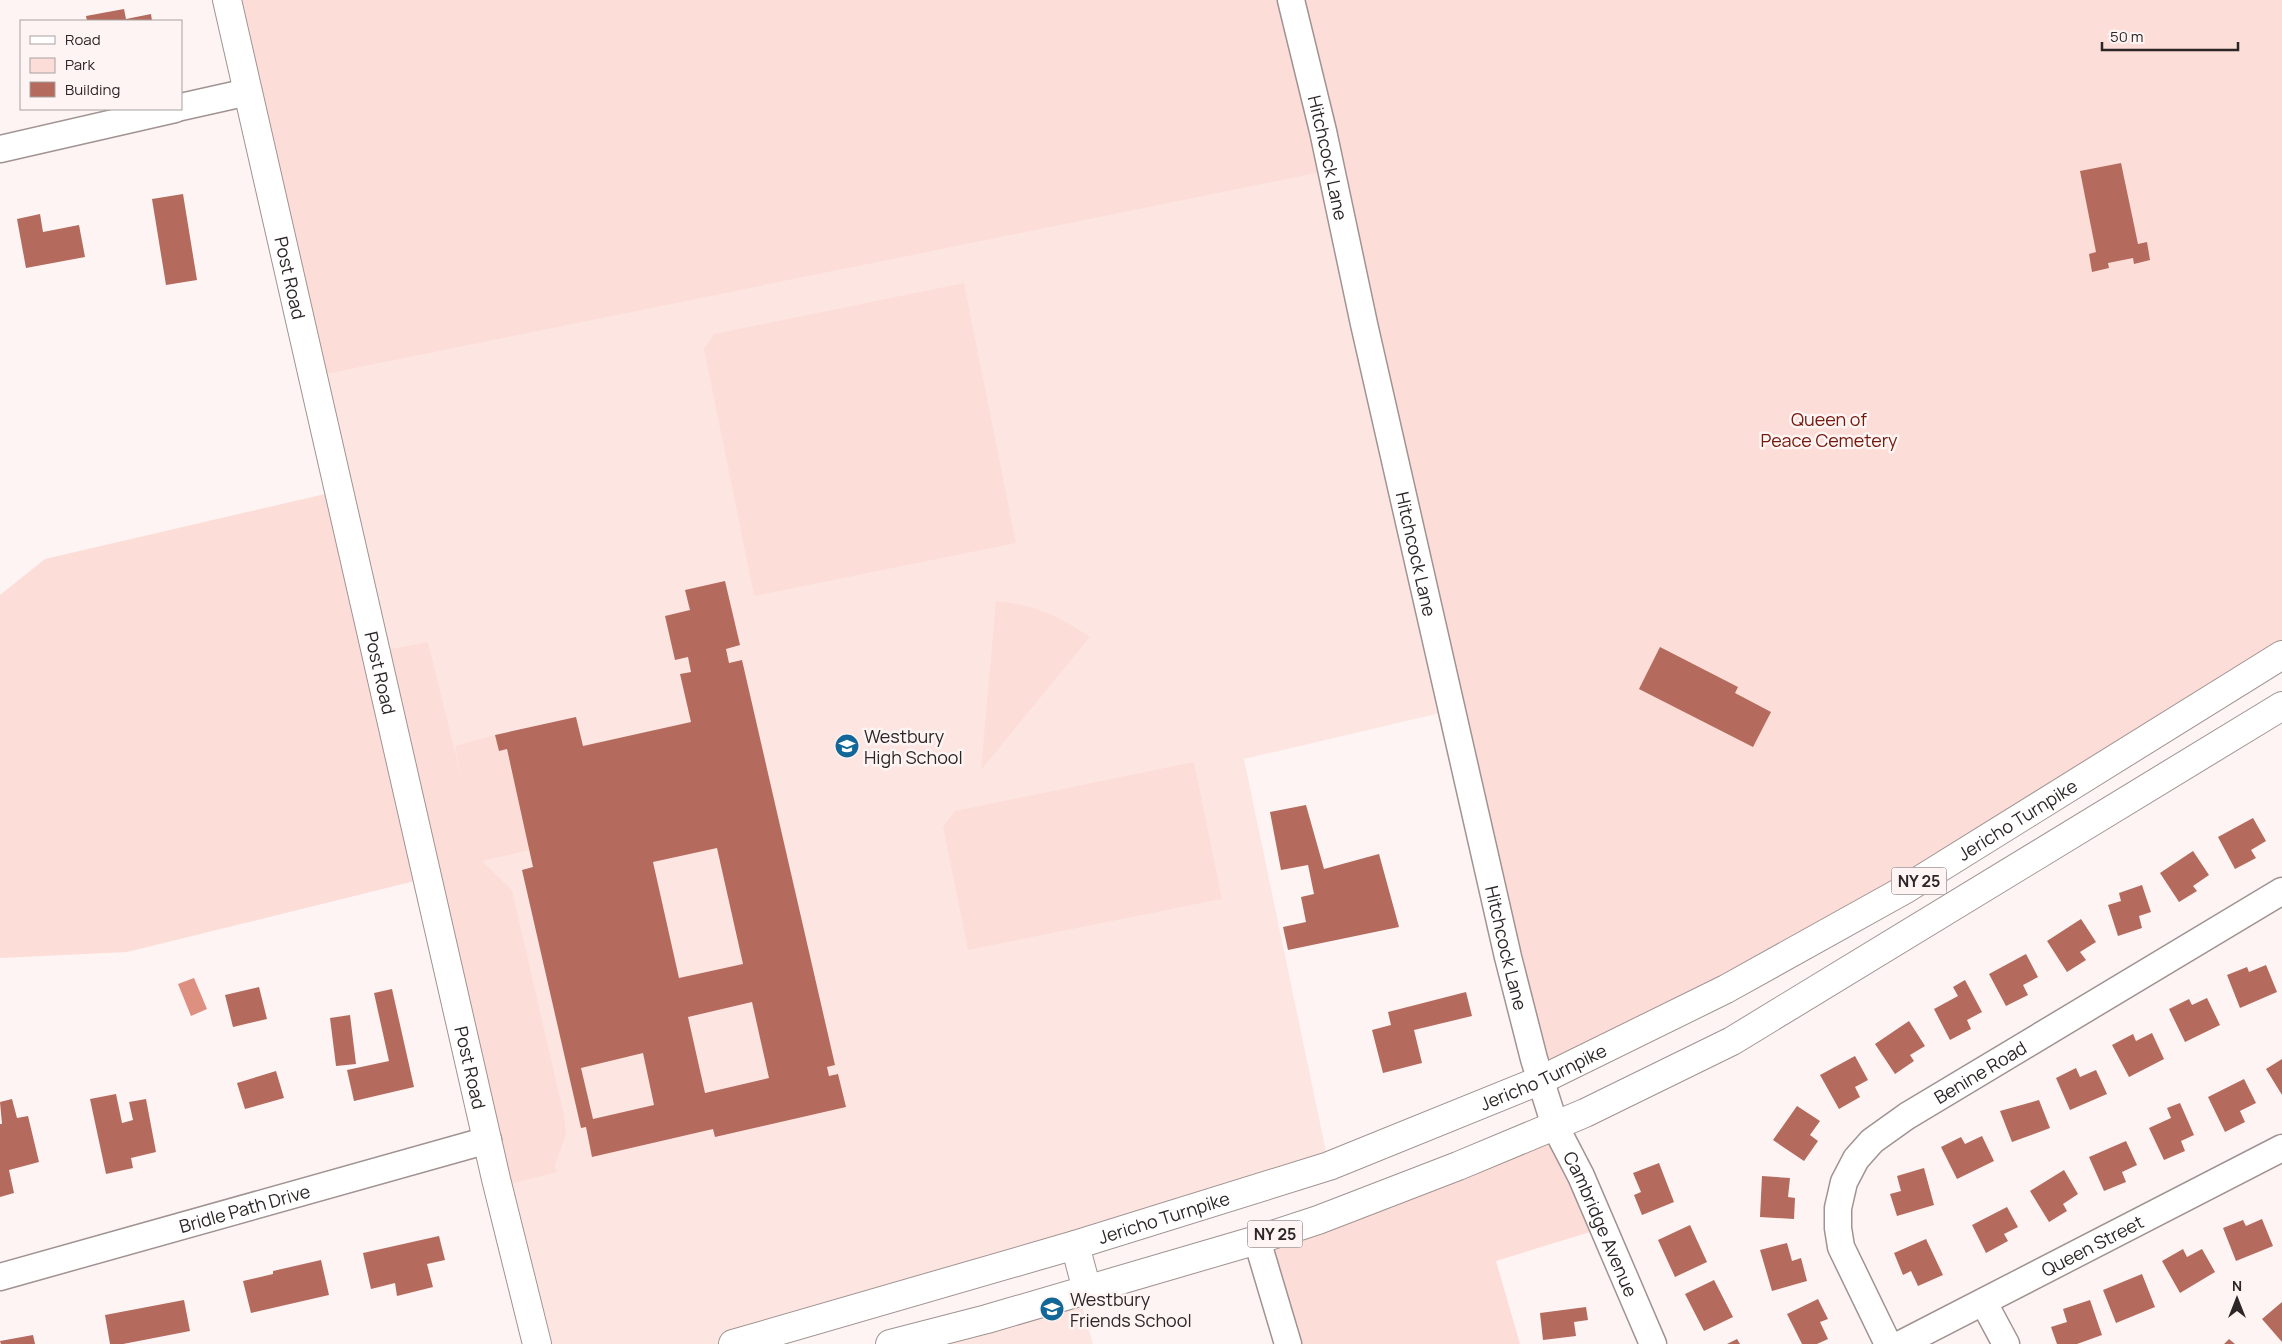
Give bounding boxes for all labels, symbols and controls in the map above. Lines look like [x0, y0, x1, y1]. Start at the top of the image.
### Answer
legend [20, 20, 182, 110]
scale bar [2102, 20, 2238, 52]
text: 50 m [2110, 26, 2144, 47]
text: Road [65, 29, 101, 50]
text: Park [65, 54, 95, 75]
text: Building [65, 79, 120, 100]
street label: Hitchcock Lane [1303, 93, 1354, 222]
street label: Post Road [269, 234, 311, 322]
park label: Queen of Peace Cemetery [1760, 407, 1898, 452]
street label: Hitchcock Lane [1390, 489, 1442, 619]
street label: Post Road [359, 629, 402, 716]
place label: Westbury High School [864, 724, 963, 769]
school or university icon: Westbury High School [834, 733, 860, 759]
street label: Jericho Turnpike [1953, 773, 2081, 866]
road number: NY 25 [1892, 868, 1946, 894]
street label: Hitchcock Lane [1480, 883, 1533, 1013]
street label: Post Road [449, 1024, 492, 1111]
street label: Benine Road [1929, 1035, 2031, 1109]
street label: Jericho Turnpike [1476, 1038, 1610, 1116]
street label: Cambridge Avenue [1558, 1147, 1643, 1300]
street label: Bridle Path Drive [176, 1179, 313, 1238]
street label: Jericho Turnpike [1095, 1186, 1232, 1249]
street label: Queen Street [2037, 1209, 2147, 1282]
road number: NY 25 [1248, 1220, 1302, 1248]
north arrow [2212, 1274, 2262, 1324]
text: N [2232, 1276, 2242, 1295]
place label: Westbury Friends School [1070, 1287, 1192, 1332]
school or university icon: Westbury Friends School [1039, 1296, 1065, 1322]

